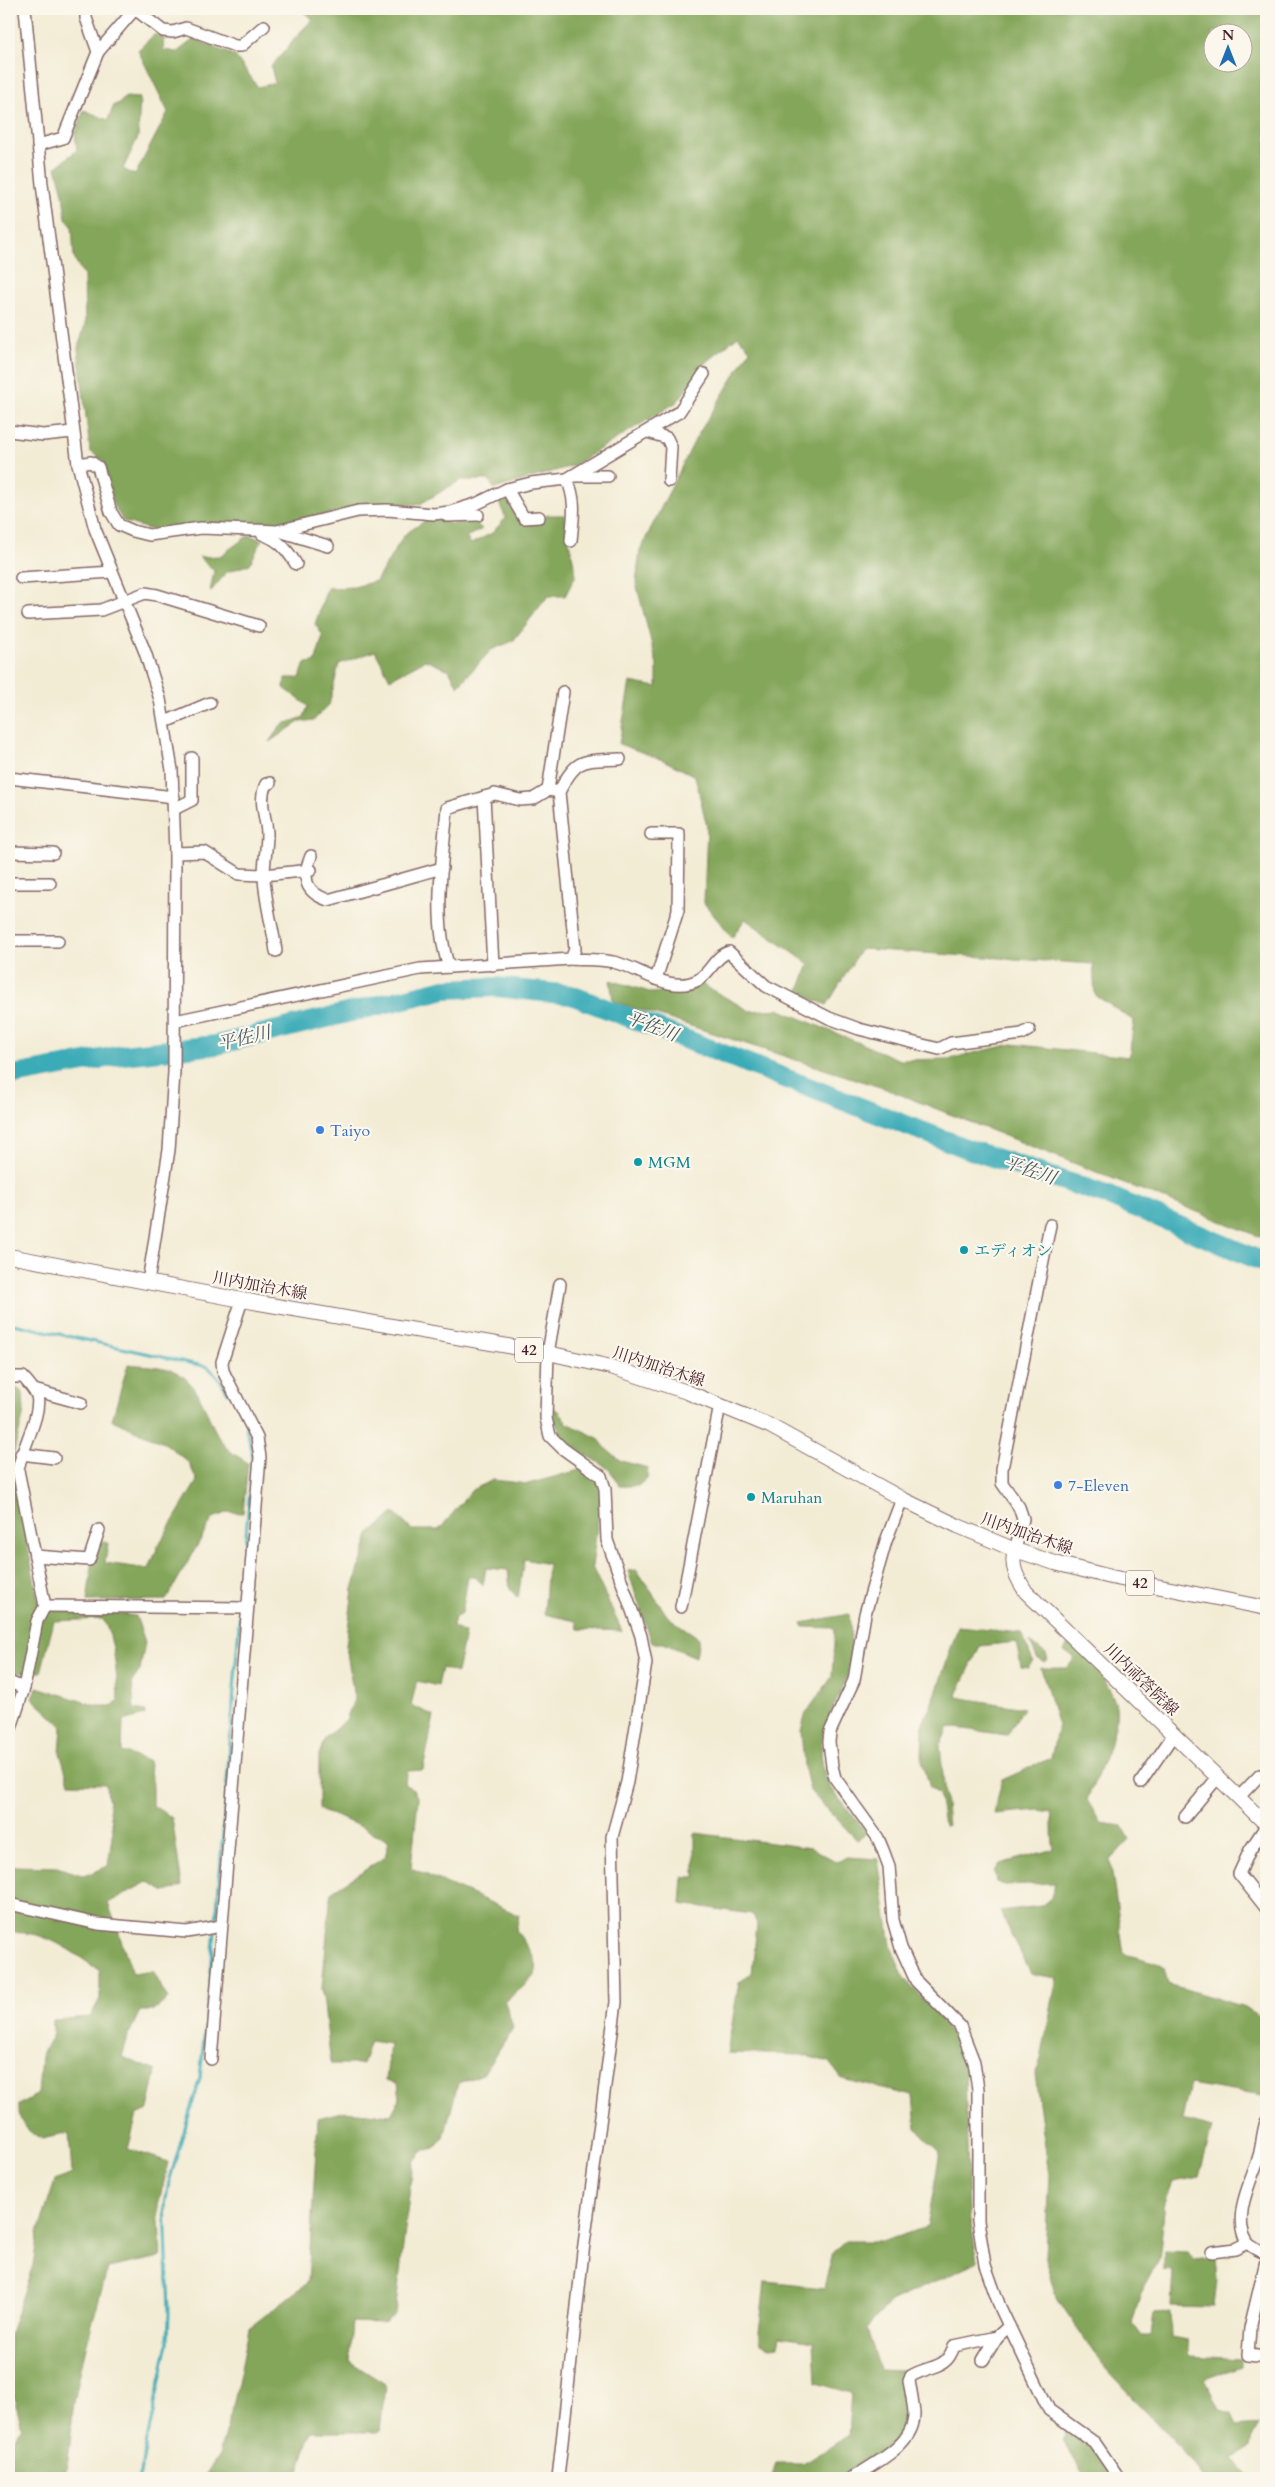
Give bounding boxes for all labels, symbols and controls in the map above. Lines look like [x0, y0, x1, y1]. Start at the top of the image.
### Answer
north arrow [1202, 22, 1252, 72]
text: N [1222, 26, 1234, 45]
water label: 平佐川 [622, 1005, 683, 1049]
water label: 平佐川 [215, 1020, 275, 1057]
place label: Taiyo [330, 1120, 371, 1142]
marker: Taiyo [314, 1124, 326, 1136]
water label: 平佐川 [1000, 1150, 1061, 1192]
place label: MGM [648, 1152, 691, 1174]
marker: MGM [632, 1156, 644, 1168]
place label: エディオン [974, 1240, 1053, 1262]
marker: エディオン [958, 1244, 970, 1256]
street label: 川内加治木線 [211, 1267, 309, 1305]
road number: 42 [515, 1338, 543, 1362]
street label: 川内加治木線 [610, 1342, 708, 1392]
place label: 7-Eleven [1068, 1475, 1129, 1497]
marker: 7-Eleven [1052, 1479, 1064, 1491]
place label: Maruhan [761, 1487, 822, 1509]
marker: Maruhan [745, 1491, 757, 1503]
street label: 川内加治木線 [978, 1508, 1076, 1560]
road number: 42 [1126, 1570, 1154, 1596]
street label: 川内祁答院線 [1099, 1638, 1183, 1721]

